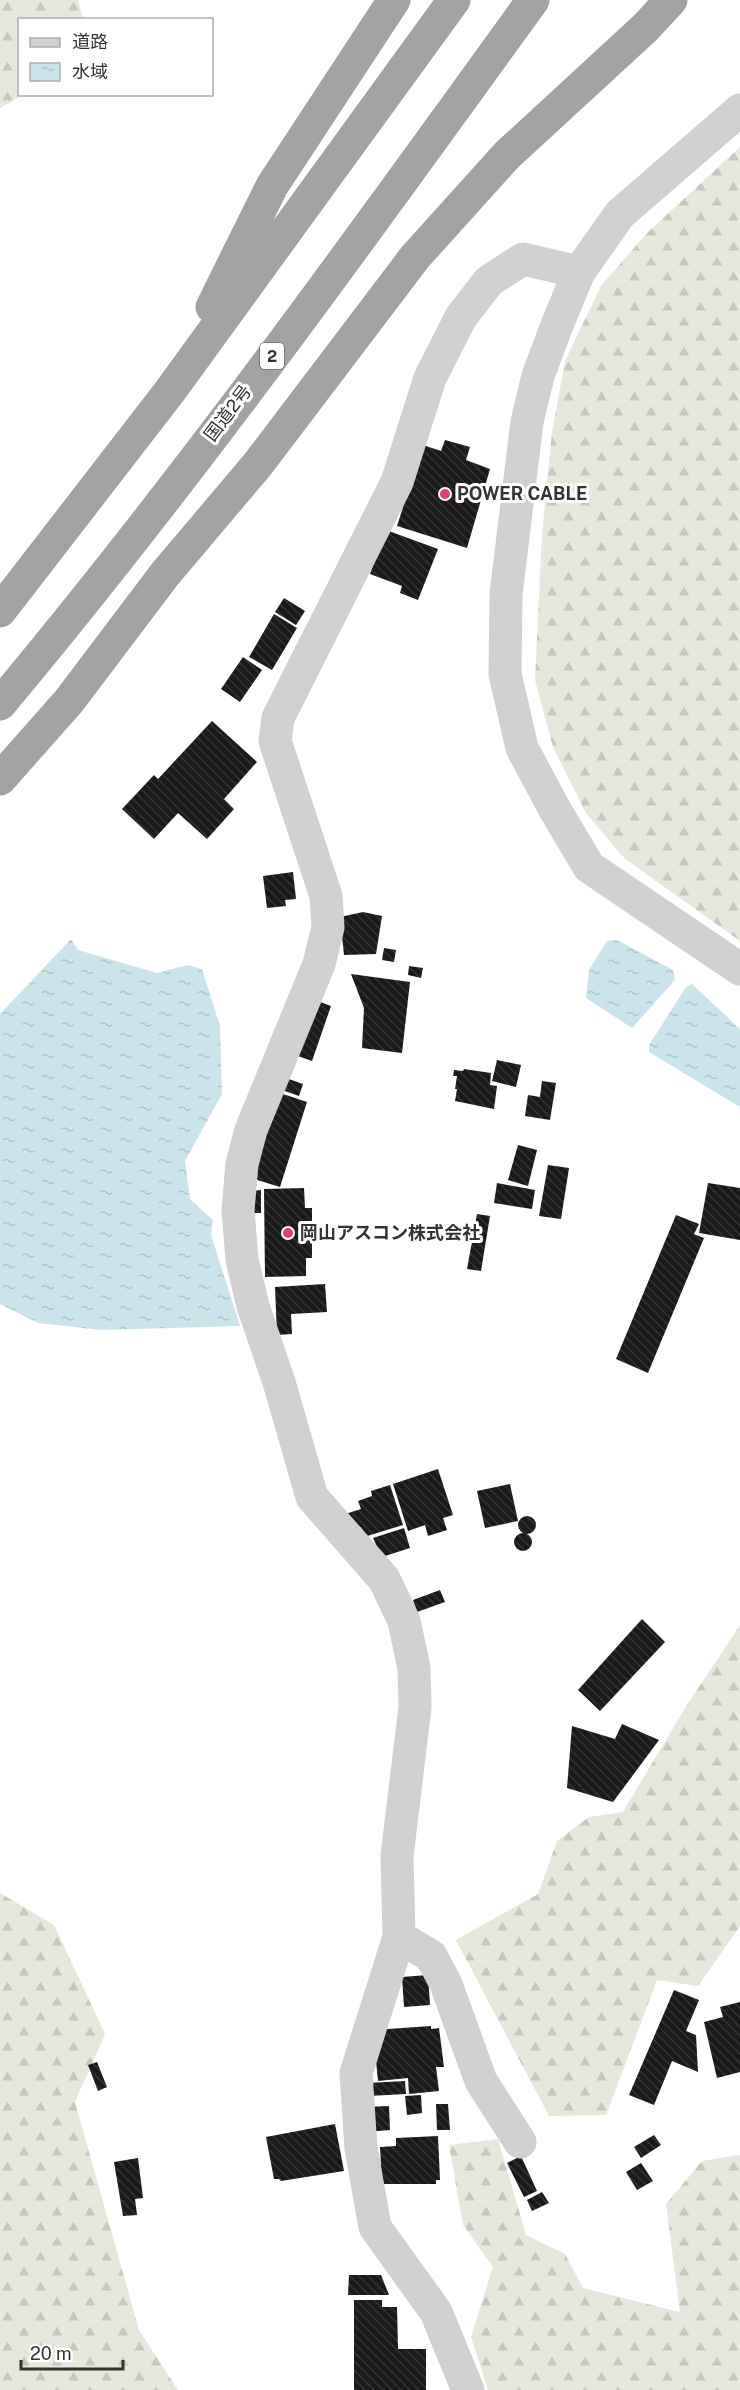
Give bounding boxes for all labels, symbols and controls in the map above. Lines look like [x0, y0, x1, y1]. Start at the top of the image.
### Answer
legend [18, 18, 213, 96]
text: 道路 [72, 31, 108, 52]
text: 水域 [72, 61, 108, 82]
road number: 2 [260, 343, 284, 369]
street label: 国道2号 [200, 381, 255, 445]
place label: POWER CABLE [457, 483, 587, 504]
marker: POWER CABLE [438, 487, 452, 501]
place label: 岡山アスコン株式会社 [300, 1222, 480, 1243]
marker: 岡山アスコン株式会社 [281, 1226, 295, 1240]
scale bar [21, 2333, 123, 2371]
text: 20 m [30, 2343, 72, 2364]

